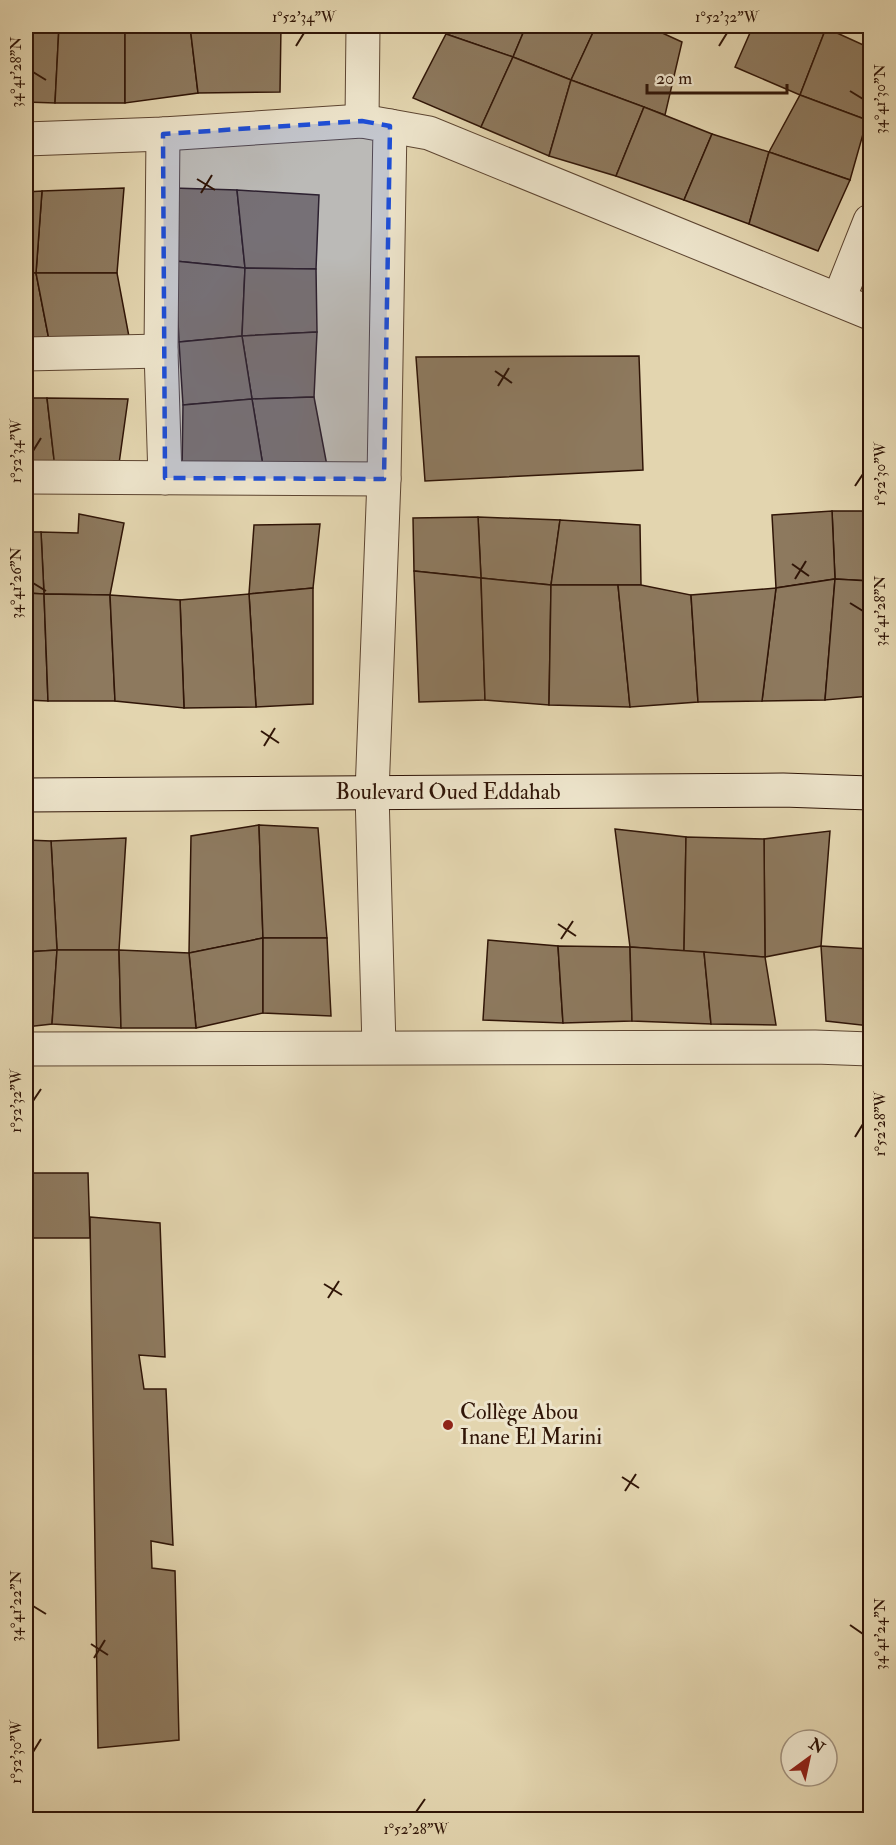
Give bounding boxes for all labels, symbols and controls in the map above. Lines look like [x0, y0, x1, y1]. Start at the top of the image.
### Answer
text: 1°52'34"W [272, 8, 337, 27]
text: 1°52'32"W [695, 8, 760, 27]
text: 34°41'28"N [7, 36, 26, 108]
scale bar [647, 57, 786, 95]
text: 34°41'30"N [871, 64, 890, 134]
text: 20 m [656, 67, 692, 90]
text: 1°52'34"W [7, 418, 26, 483]
text: 1°52'30"W [871, 441, 890, 506]
text: 34°41'26"N [7, 547, 26, 619]
text: 34°41'28"N [871, 575, 890, 647]
street label: Boulevard Oued Eddahab [336, 778, 561, 806]
text: 1°52'32"W [7, 1068, 26, 1133]
text: 1°52'28"W [871, 1091, 890, 1157]
place label: Collège Abou Inane El Marini [460, 1398, 602, 1451]
marker: Collège Abou Inane El Marini [441, 1418, 455, 1432]
text: 34°41'22"N [7, 1570, 26, 1642]
text: 34°41'24"N [871, 1597, 890, 1670]
text: 1°52'30"W [7, 1719, 26, 1784]
north arrow [779, 1728, 839, 1788]
text: N [804, 1733, 829, 1759]
text: 1°52'28"W [383, 1820, 449, 1839]

